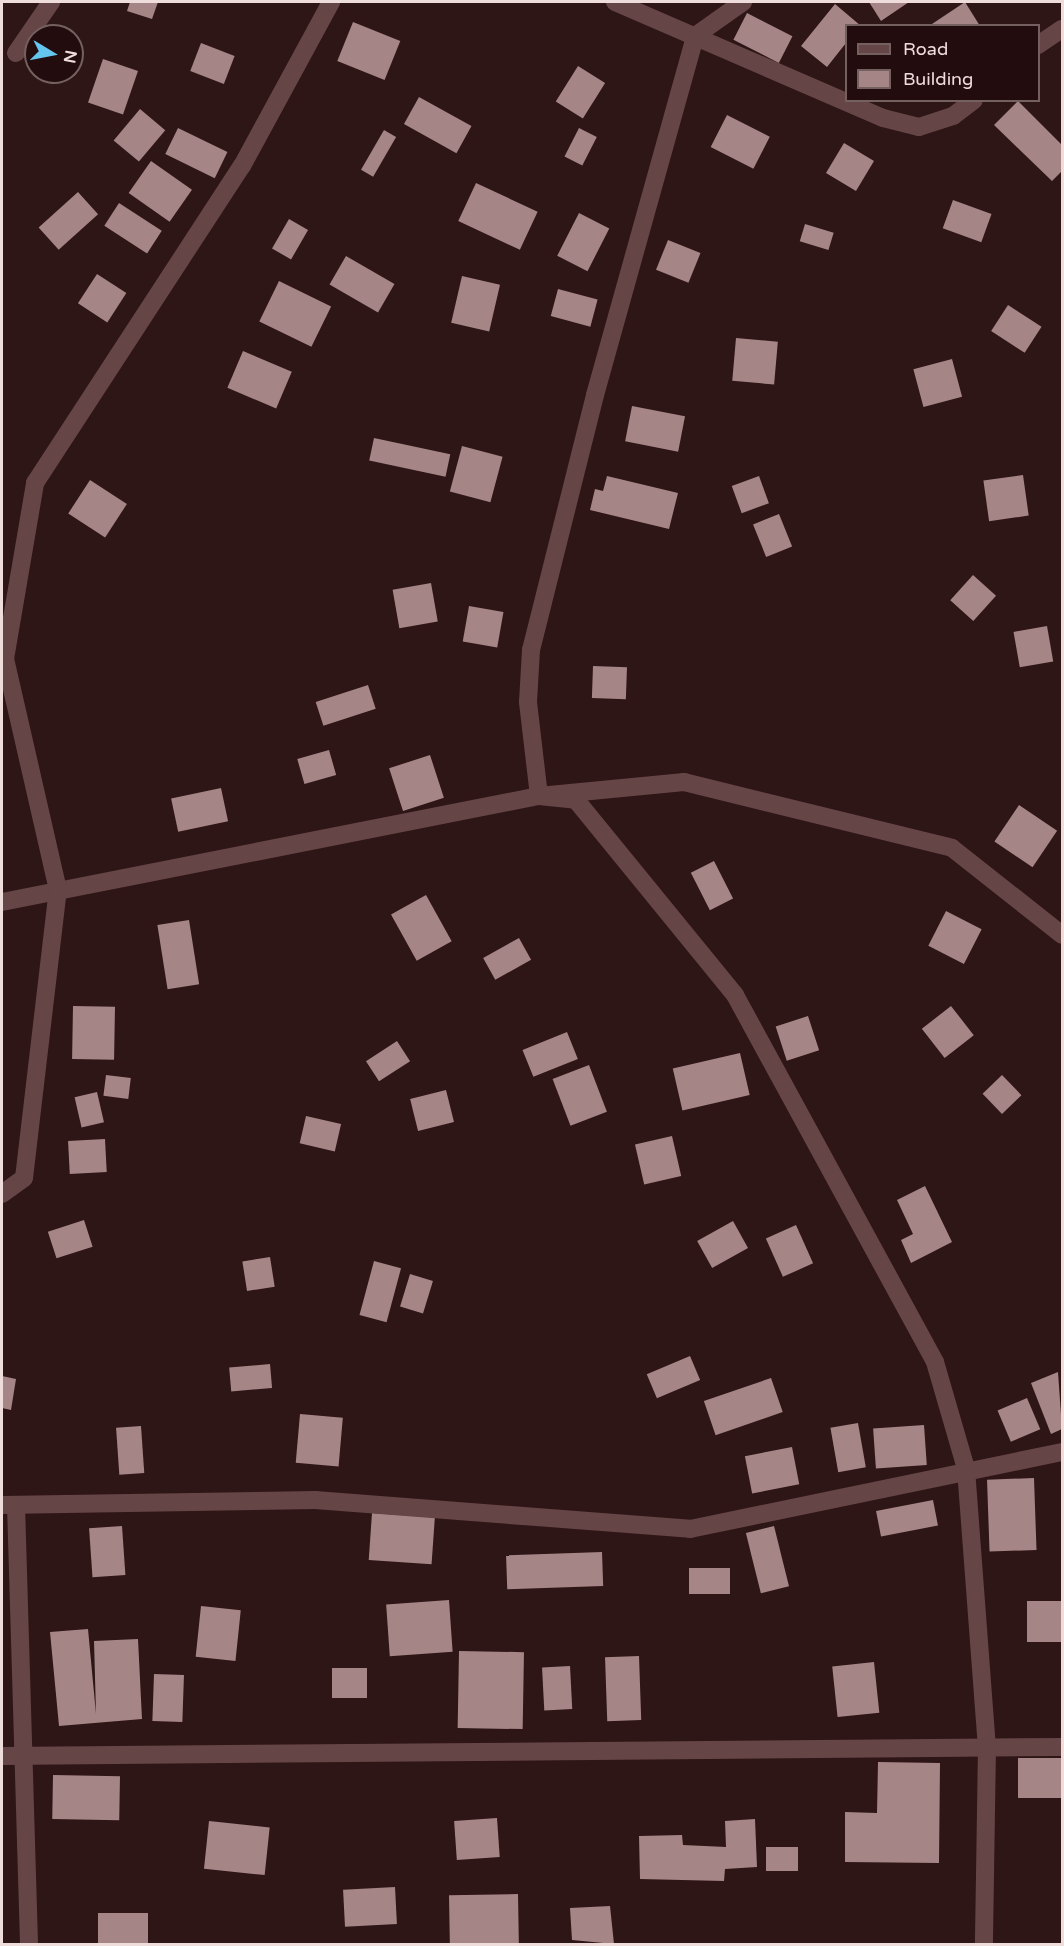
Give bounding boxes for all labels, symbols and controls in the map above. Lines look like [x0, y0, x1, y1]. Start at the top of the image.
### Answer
north arrow [24, 24, 84, 84]
legend [845, 24, 1040, 102]
text: Road [903, 38, 948, 60]
text: N [59, 49, 81, 65]
text: Building [903, 68, 973, 90]

